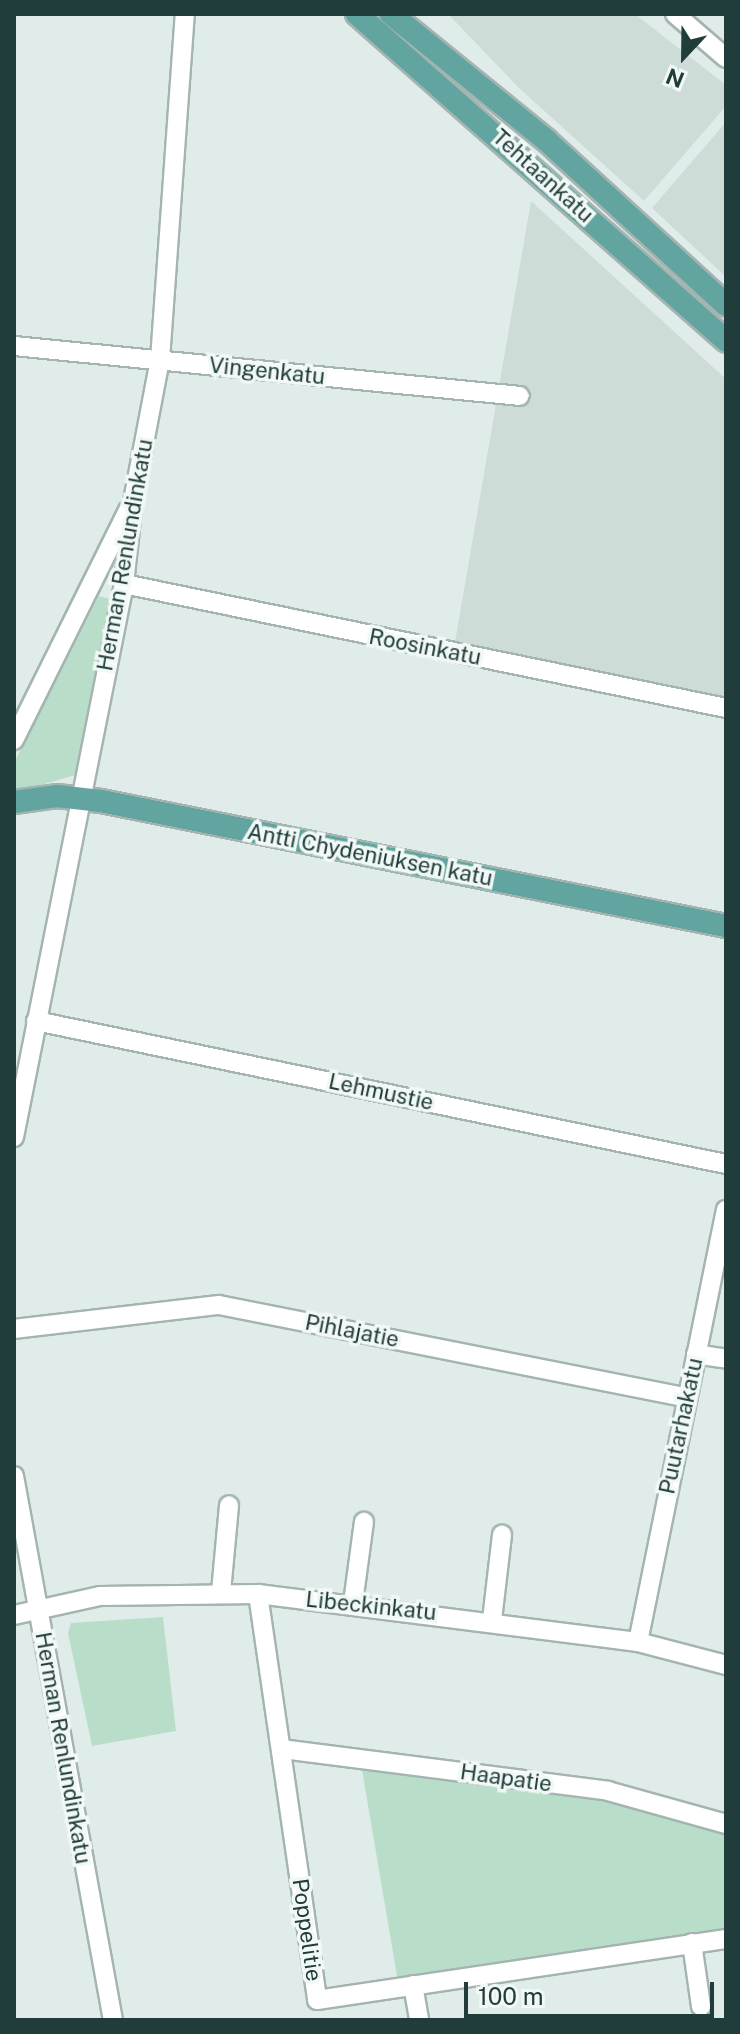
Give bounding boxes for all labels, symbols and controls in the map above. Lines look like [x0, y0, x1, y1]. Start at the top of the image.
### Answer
north arrow [644, 16, 724, 96]
text: N [662, 63, 688, 94]
street label: Tehtaankatu [487, 124, 599, 228]
street label: Vingenkatu [208, 352, 326, 390]
street label: Herman Renlundinkatu [92, 437, 158, 673]
street label: Roosinkatu [367, 623, 483, 671]
street label: Antti Chydeniuksen katu [245, 818, 495, 892]
street label: Lehmustie [326, 1068, 436, 1116]
street label: Pihlajatie [303, 1309, 401, 1353]
street label: Puutarhakatu [654, 1356, 708, 1496]
street label: Libeckinkatu [304, 1586, 438, 1626]
street label: Herman Renlundinkatu [30, 1630, 96, 1866]
street label: Haapatie [459, 1759, 553, 1797]
street label: Poppelitie [287, 1877, 327, 1983]
scale bar [468, 1966, 718, 2016]
text: 100 m [478, 1982, 544, 2010]

